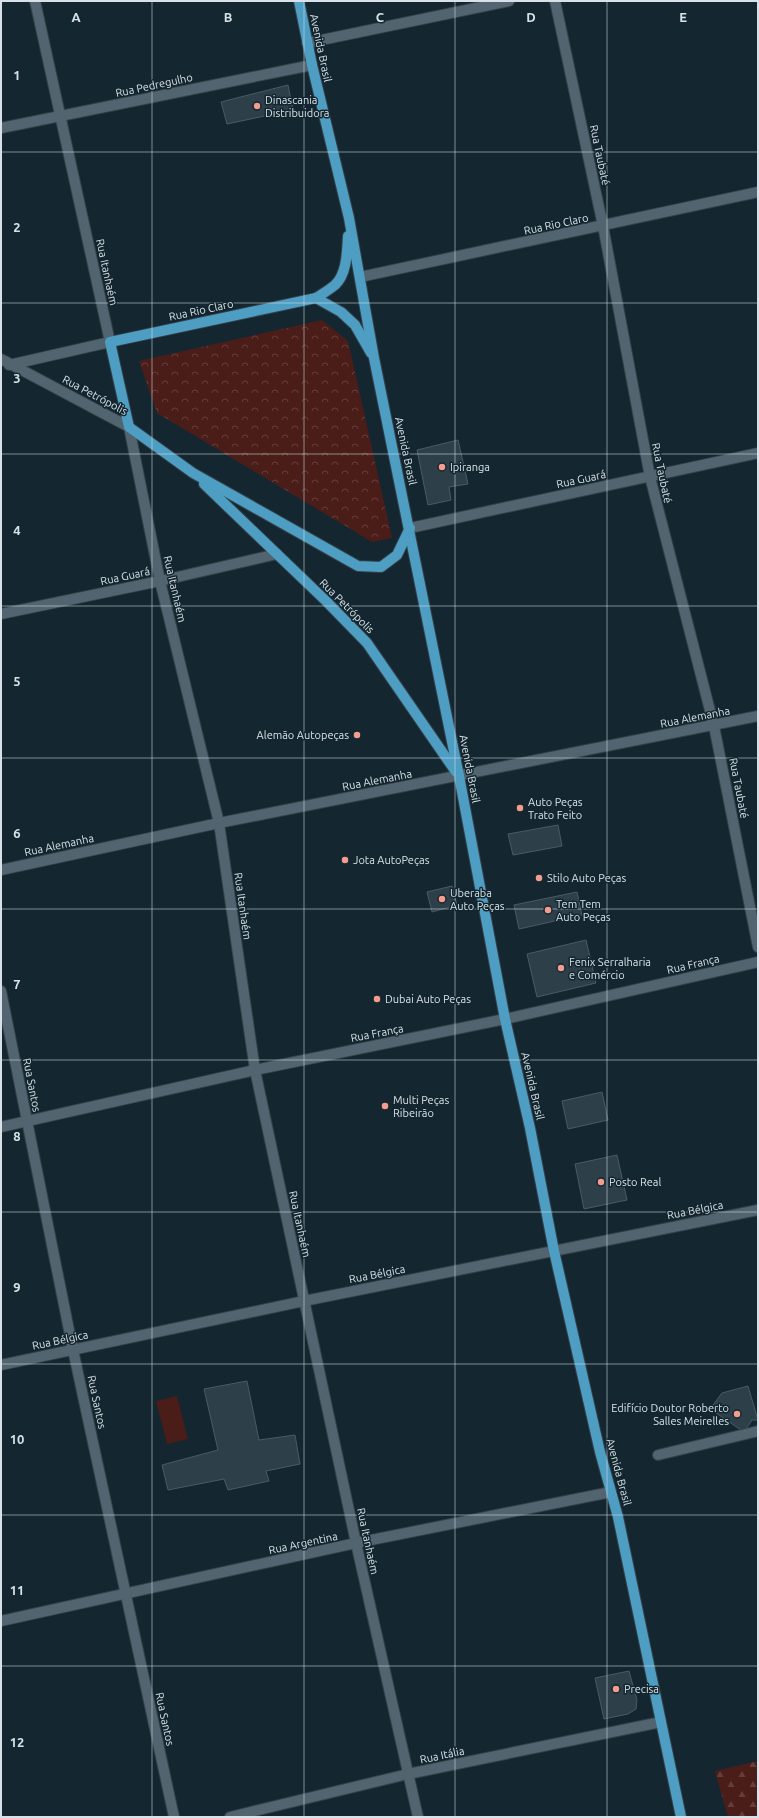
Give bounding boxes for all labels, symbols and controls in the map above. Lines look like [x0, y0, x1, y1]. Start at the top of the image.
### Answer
text: A [71, 10, 81, 24]
text: B [224, 10, 233, 24]
text: C [376, 10, 385, 24]
text: D [526, 10, 536, 24]
text: E [679, 10, 687, 24]
street label: Avenida Brasil [308, 13, 334, 83]
text: 1 [13, 68, 21, 82]
street label: Rua Pedregulho [114, 71, 194, 99]
place label: Dinascania Distribuidora [265, 94, 329, 119]
marker: Dinascania Distribuidora [252, 101, 262, 111]
street label: Rua Taubaté [588, 124, 612, 186]
street label: Rua Rio Claro [523, 211, 589, 237]
text: 2 [13, 220, 21, 234]
street label: Rua Itanhaém [94, 238, 120, 306]
street label: Rua Rio Claro [168, 297, 234, 323]
text: 3 [13, 371, 21, 385]
street label: Rua Petrópolis [60, 373, 130, 417]
street label: Avenida Brasil [393, 416, 419, 486]
street label: Rua Taubaté [650, 442, 674, 504]
place label: Ipiranga [450, 461, 490, 473]
marker: Ipiranga [437, 462, 447, 472]
street label: Rua Guará [555, 468, 607, 490]
text: 4 [13, 523, 21, 537]
street label: Rua Itanhaém [162, 555, 188, 623]
street label: Rua Guará [99, 565, 151, 587]
street label: Rua Petrópolis [317, 576, 377, 636]
text: 5 [13, 674, 21, 688]
street label: Rua Alemanha [659, 704, 731, 730]
place label: Alemão Autopeças [257, 729, 349, 741]
marker: Alemão Autopeças [352, 730, 362, 740]
street label: Avenida Brasil [458, 734, 483, 804]
street label: Rua Taubaté [727, 757, 751, 819]
street label: Rua Alemanha [341, 767, 413, 793]
place label: Auto Peças Trato Feito [528, 796, 583, 821]
marker: Auto Peças Trato Feito [515, 803, 525, 813]
text: 6 [13, 826, 21, 840]
street label: Rua Alemanha [23, 832, 95, 858]
place label: Jota AutoPeças [353, 854, 430, 866]
marker: Jota AutoPeças [340, 855, 350, 865]
street label: Rua Itanhaém [232, 872, 254, 940]
place label: Stilo Auto Peças [547, 872, 626, 884]
marker: Stilo Auto Peças [534, 873, 544, 883]
place label: Uberaba Auto Peças [450, 887, 505, 912]
marker: Uberaba Auto Peças [437, 894, 447, 904]
place label: Tem Tem Auto Peças [556, 898, 611, 923]
marker: Tem Tem Auto Peças [543, 905, 553, 915]
street label: Rua França [665, 952, 721, 976]
place label: Fenix Serralharia e Comércio [569, 956, 651, 981]
marker: Fenix Serralharia e Comércio [556, 963, 566, 973]
text: 7 [13, 977, 21, 991]
place label: Dubai Auto Peças [385, 993, 471, 1005]
marker: Dubai Auto Peças [372, 994, 382, 1004]
street label: Rua França [349, 1022, 405, 1044]
street label: Avenida Brasil [519, 1051, 547, 1121]
street label: Rua Santos [21, 1057, 43, 1113]
place label: Multi Peças Ribeirão [393, 1094, 449, 1119]
marker: Multi Peças Ribeirão [380, 1101, 390, 1111]
text: 8 [13, 1129, 21, 1143]
place label: Posto Real [609, 1176, 661, 1188]
marker: Posto Real [596, 1177, 606, 1187]
street label: Rua Itanhaém [287, 1190, 313, 1258]
street label: Rua Bélgica [666, 1199, 724, 1221]
street label: Rua Bélgica [348, 1263, 406, 1285]
text: 9 [13, 1280, 21, 1294]
street label: Rua Bélgica [31, 1328, 89, 1352]
street label: Rua Santos [85, 1374, 109, 1430]
place label: Edifício Doutor Roberto Salles Meirelles [611, 1402, 729, 1427]
marker: Edifício Doutor Roberto Salles Meirelles [732, 1409, 742, 1419]
text: 10 [10, 1432, 24, 1446]
street label: Avenida Brasil [604, 1437, 634, 1507]
street label: Rua Itanhaém [355, 1507, 381, 1575]
street label: Rua Argentina [267, 1530, 339, 1556]
text: 11 [10, 1583, 24, 1597]
place label: Precisa [624, 1683, 659, 1695]
marker: Precisa [611, 1684, 621, 1694]
street label: Rua Santos [153, 1691, 177, 1747]
text: 12 [10, 1735, 24, 1749]
street label: Rua Itália [419, 1744, 465, 1766]

